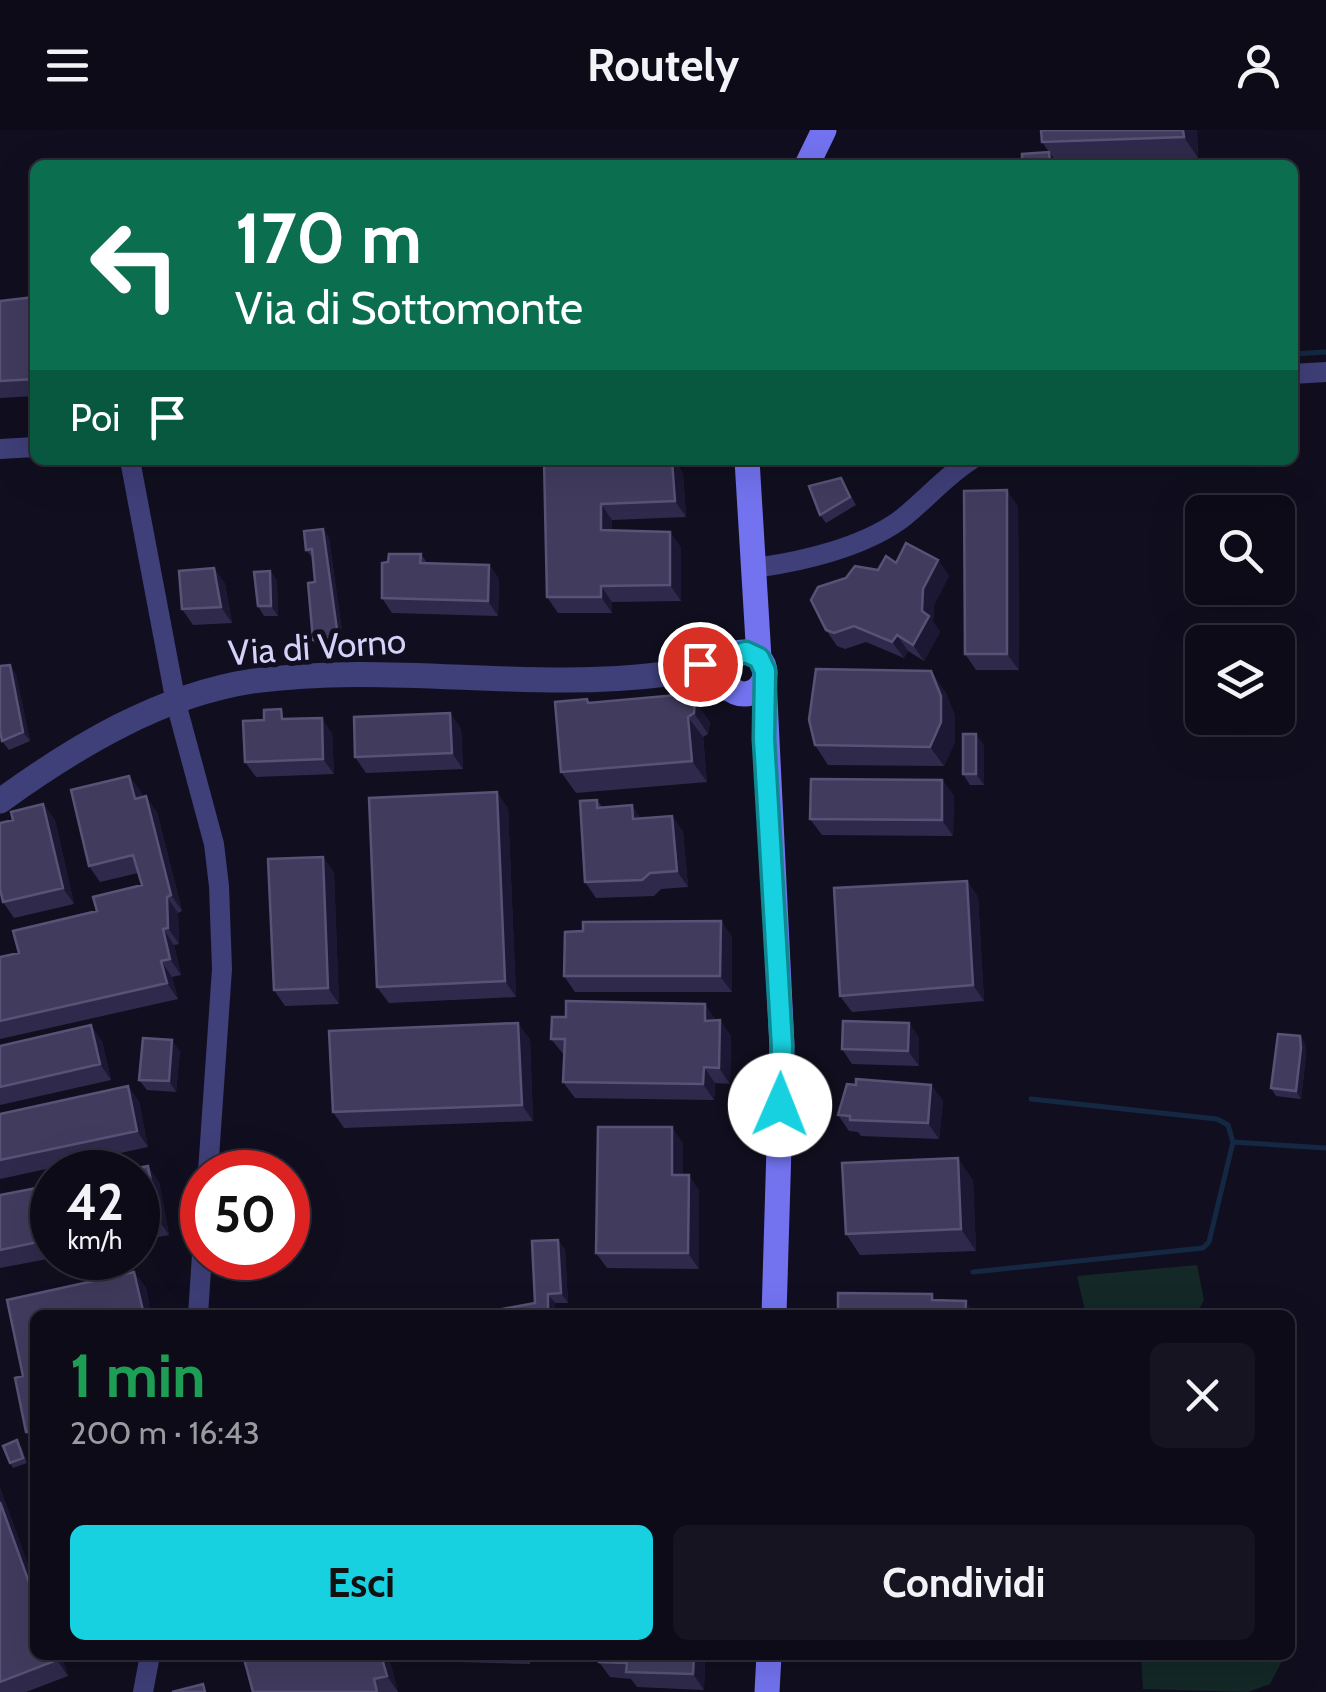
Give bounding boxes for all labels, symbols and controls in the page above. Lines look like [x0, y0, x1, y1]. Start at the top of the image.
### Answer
icon: menu [40, 38, 95, 93]
text: Routely [587, 38, 739, 92]
icon: person [1231, 38, 1286, 93]
text: 170 m [235, 195, 422, 281]
icon: left [70, 200, 200, 330]
text: Via di Sottomonte [235, 281, 583, 335]
icon: arrive [140, 390, 195, 445]
text: Poi [70, 394, 120, 441]
map controls [1185, 495, 1295, 735]
button: search [1185, 495, 1295, 605]
street label: Via di Vorno [227, 619, 407, 674]
pin [658, 622, 743, 707]
button: layers [1185, 625, 1295, 735]
icon: arrive [673, 637, 728, 692]
position arrow [728, 1053, 832, 1157]
speed limit sign: 50 [180, 1150, 310, 1280]
text: 42 [66, 1172, 124, 1233]
text: km/h [68, 1225, 122, 1255]
text: 1 min [70, 1339, 205, 1412]
button: close [1150, 1343, 1255, 1448]
text: 200 m · 16:43 [70, 1413, 260, 1452]
button: Esci [70, 1525, 653, 1640]
button: Condividi [673, 1525, 1255, 1640]

